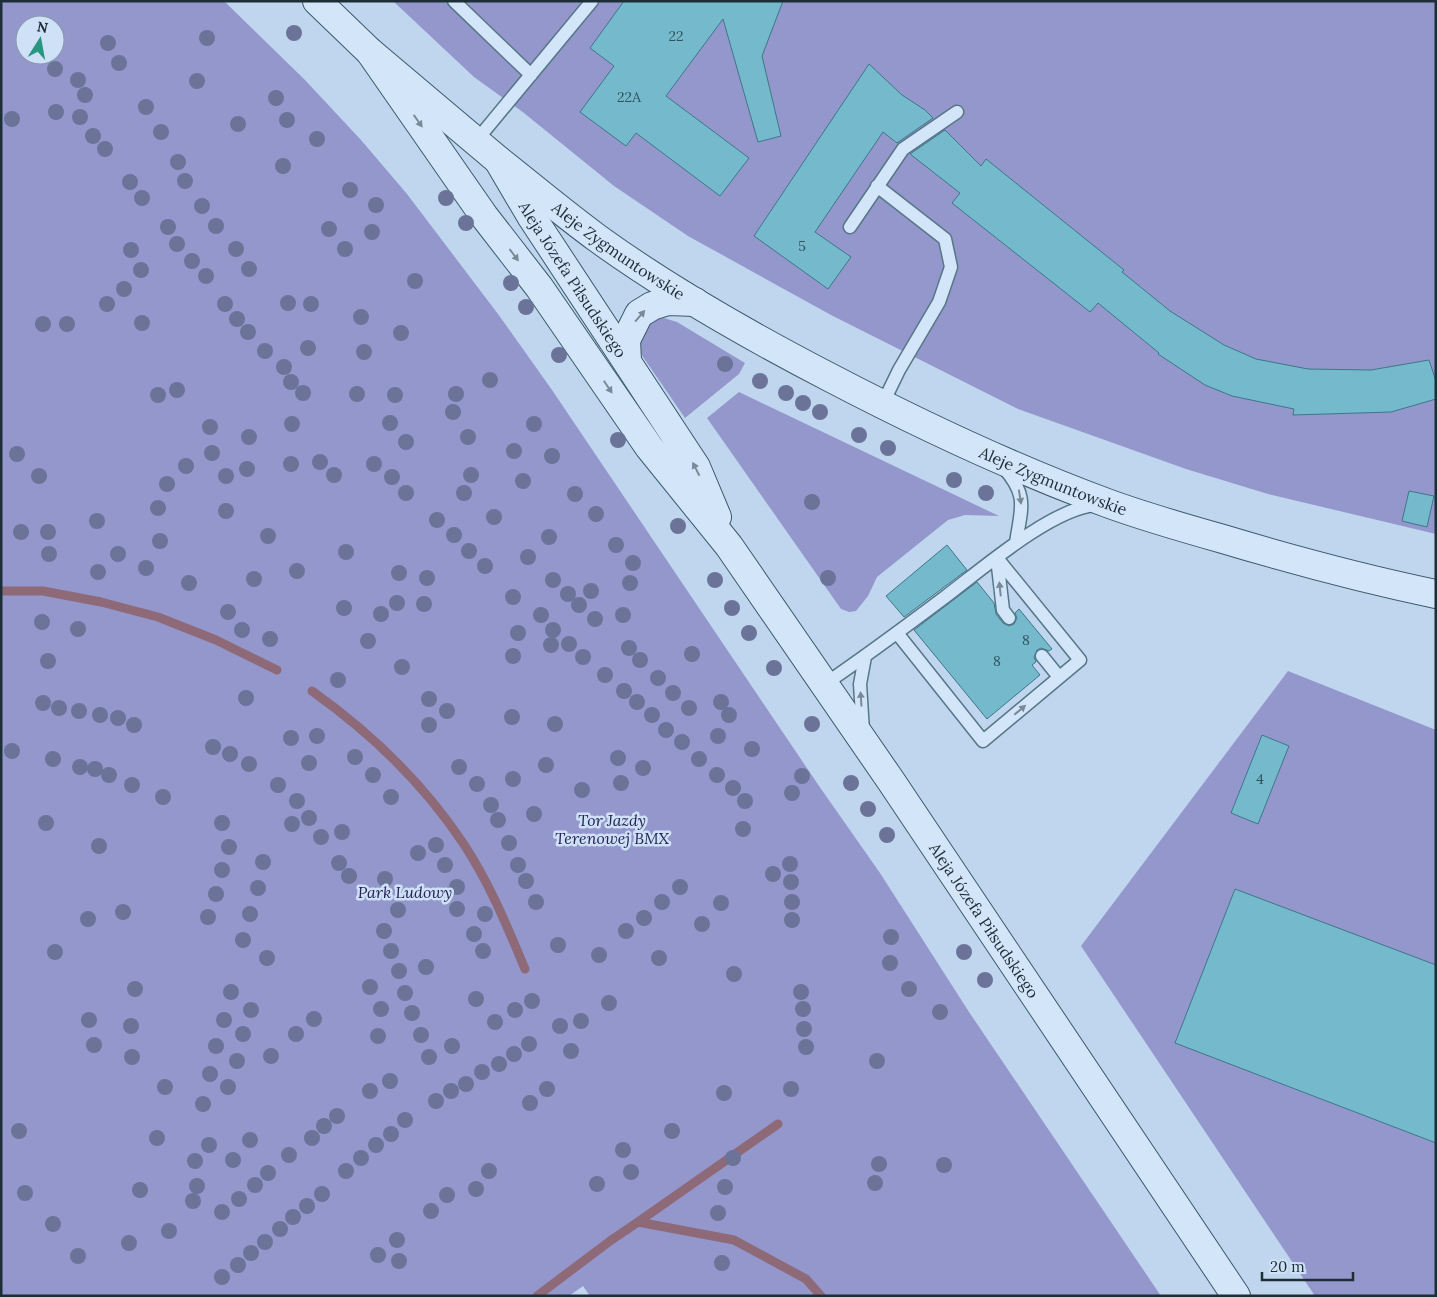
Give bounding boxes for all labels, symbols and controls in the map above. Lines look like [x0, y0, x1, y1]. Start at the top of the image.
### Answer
north arrow [15, 15, 65, 65]
text: N [35, 17, 50, 37]
house number: 22 [668, 27, 684, 45]
house number: 22A [617, 88, 641, 106]
one-way arrow [413, 114, 423, 128]
street label: Aleja Józefa Piłsudskiego [514, 197, 631, 361]
street label: Aleje Zygmuntowskie [547, 197, 689, 304]
house number: 5 [798, 237, 806, 255]
one-way arrow [509, 248, 519, 262]
one-way arrow [634, 311, 646, 323]
one-way arrow [603, 381, 612, 394]
street label: Aleje Zygmuntowskie [975, 441, 1130, 519]
one-way arrow [692, 462, 700, 476]
one-way arrow [1016, 489, 1024, 505]
one-way arrow [996, 581, 1004, 597]
house number: 8 [1022, 631, 1030, 649]
house number: 8 [993, 652, 1001, 670]
one-way arrow [857, 690, 865, 706]
one-way arrow [1014, 704, 1027, 715]
house number: 4 [1256, 770, 1264, 788]
park label: Tor Jazdy Terenowej BMX [555, 810, 670, 848]
street label: Aleja Józefa Piłsudskiego [925, 838, 1043, 1002]
park label: Park Ludowy [358, 882, 452, 902]
scale bar [1262, 1250, 1353, 1282]
text: 20 m [1270, 1257, 1305, 1276]

